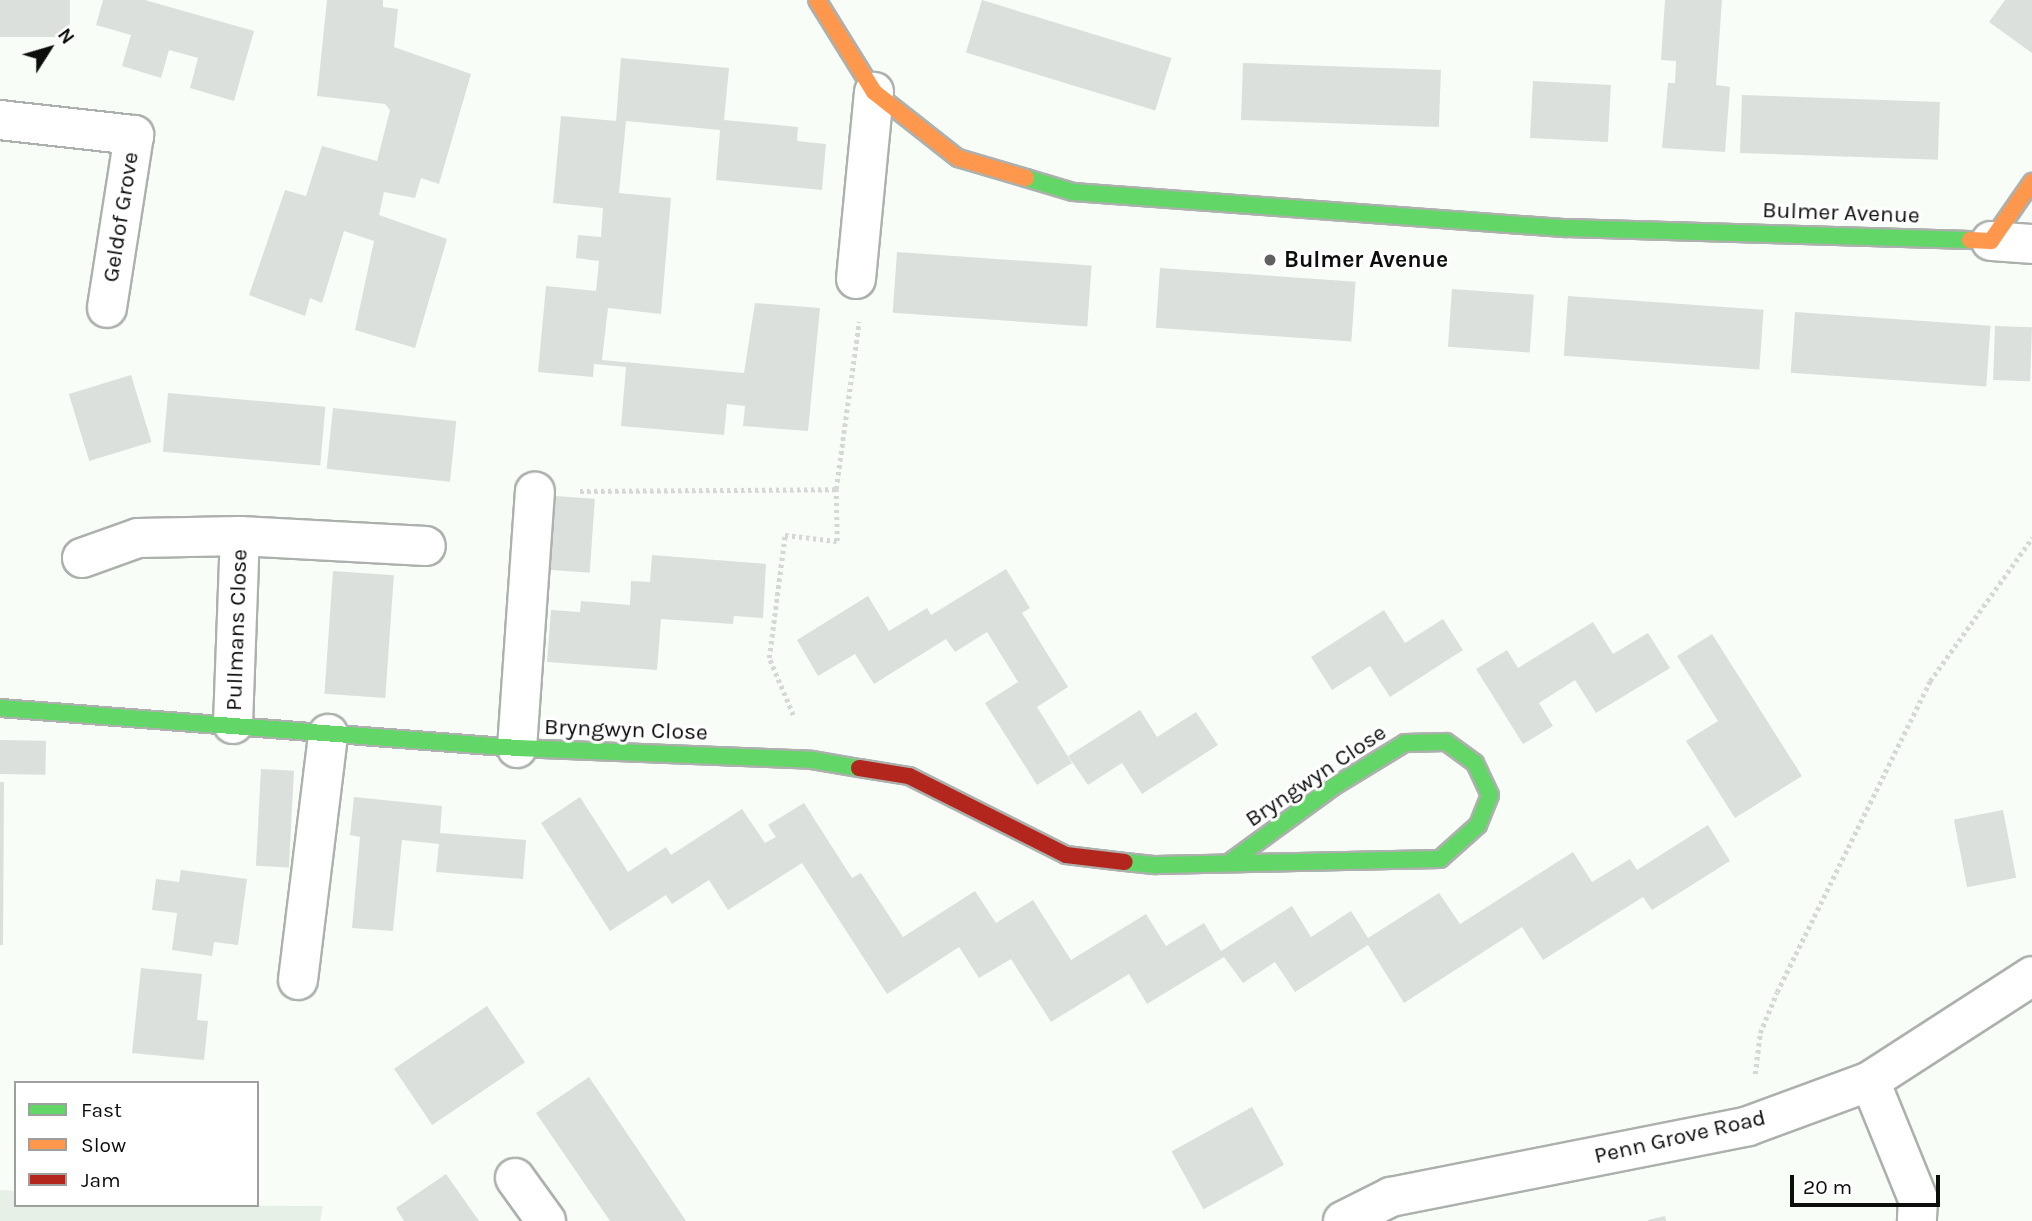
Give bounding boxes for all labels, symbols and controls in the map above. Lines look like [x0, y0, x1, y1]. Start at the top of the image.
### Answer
north arrow [14, 14, 84, 84]
text: N [53, 24, 79, 48]
street label: Geldof Grove [97, 150, 145, 284]
street label: Bulmer Avenue [1762, 196, 1920, 230]
place label: Bulmer Avenue [1284, 246, 1448, 274]
marker: Bulmer Avenue [1262, 252, 1278, 268]
street label: Pullmans Close [220, 548, 254, 712]
street label: Bryngwyn Close [544, 713, 708, 747]
street label: Bryngwyn Close [1240, 719, 1392, 833]
legend [14, 1081, 259, 1207]
text: Fast [81, 1098, 122, 1122]
street label: Penn Grove Road [1592, 1104, 1768, 1170]
text: Slow [81, 1133, 126, 1157]
scale bar [1794, 1162, 1944, 1206]
text: Jam [81, 1168, 121, 1192]
text: 20 m [1803, 1175, 1852, 1199]

